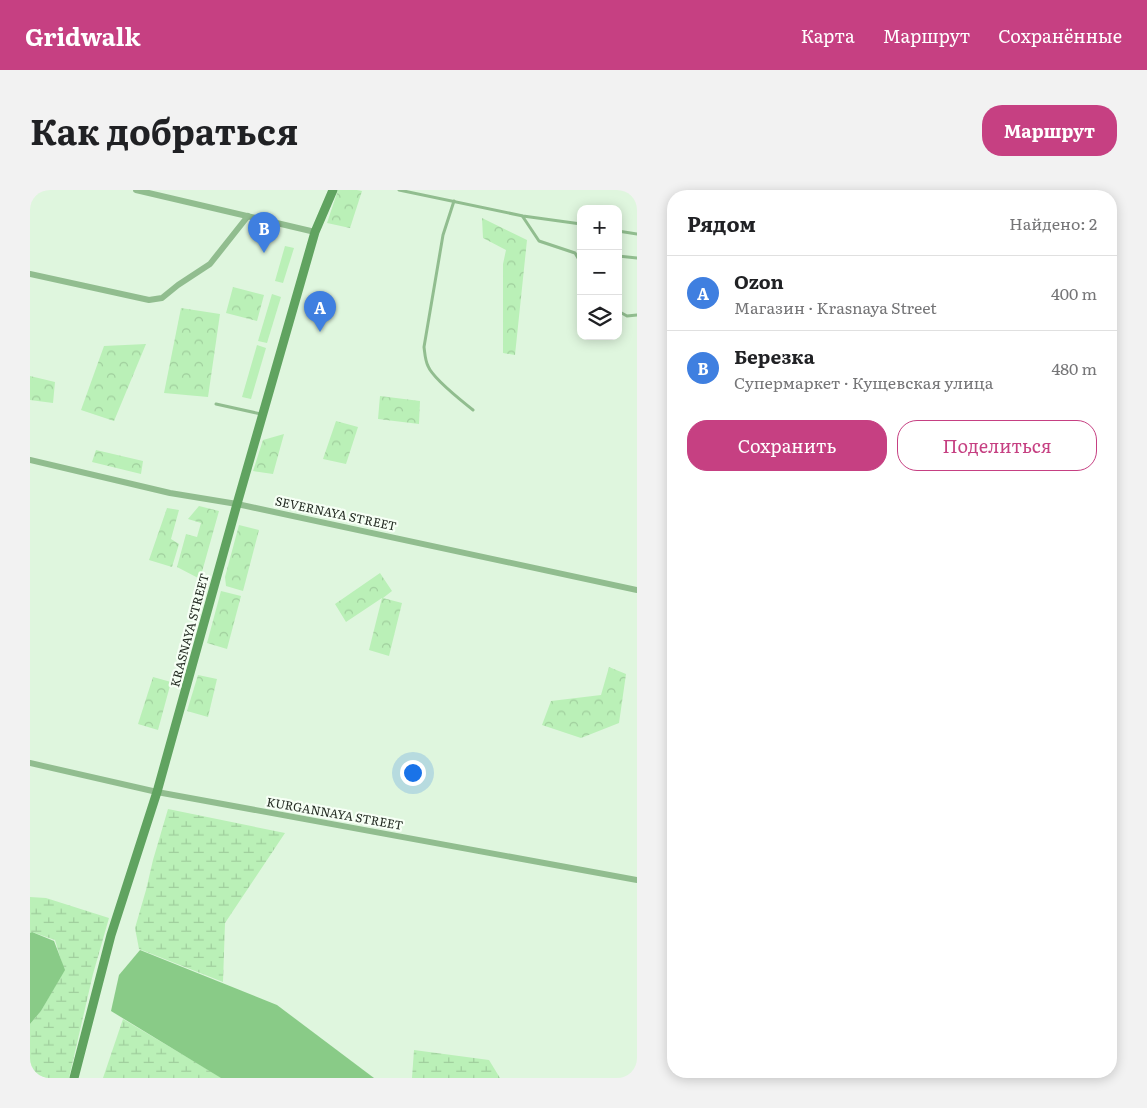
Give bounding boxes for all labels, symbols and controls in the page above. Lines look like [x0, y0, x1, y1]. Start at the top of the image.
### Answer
text: Gridwalk [25, 18, 141, 53]
text: Карта [801, 22, 855, 49]
text: Маршрут [883, 22, 970, 49]
text: Сохранённые [998, 22, 1122, 49]
text: Как добраться [30, 104, 298, 156]
button: Маршрут [982, 105, 1117, 156]
map controls [577, 205, 622, 340]
button: + [577, 205, 622, 250]
text: Рядом [687, 207, 756, 238]
text: Найдено: 2 [1009, 211, 1097, 235]
pin: B [248, 212, 280, 253]
button: − [577, 250, 622, 295]
text: Ozon [734, 267, 784, 295]
text: A [697, 281, 709, 305]
text: 400 m [1051, 281, 1097, 305]
pin: A [304, 291, 336, 332]
button: layers [577, 295, 622, 340]
text: Магазин · Krasnaya Street [734, 295, 937, 319]
text: Березка [734, 342, 815, 370]
text: B [697, 356, 709, 380]
text: 480 m [1051, 356, 1097, 380]
text: Супермаркет · Кущевская улица [734, 370, 993, 394]
button: Сохранить [687, 420, 887, 471]
button: Поделиться [897, 420, 1097, 471]
street label: SEVERNAYA STREET [274, 491, 398, 535]
street label: KRASNAYA STREET [165, 571, 213, 689]
your location [400, 760, 426, 786]
street label: KURGANNAYA STREET [265, 792, 405, 834]

